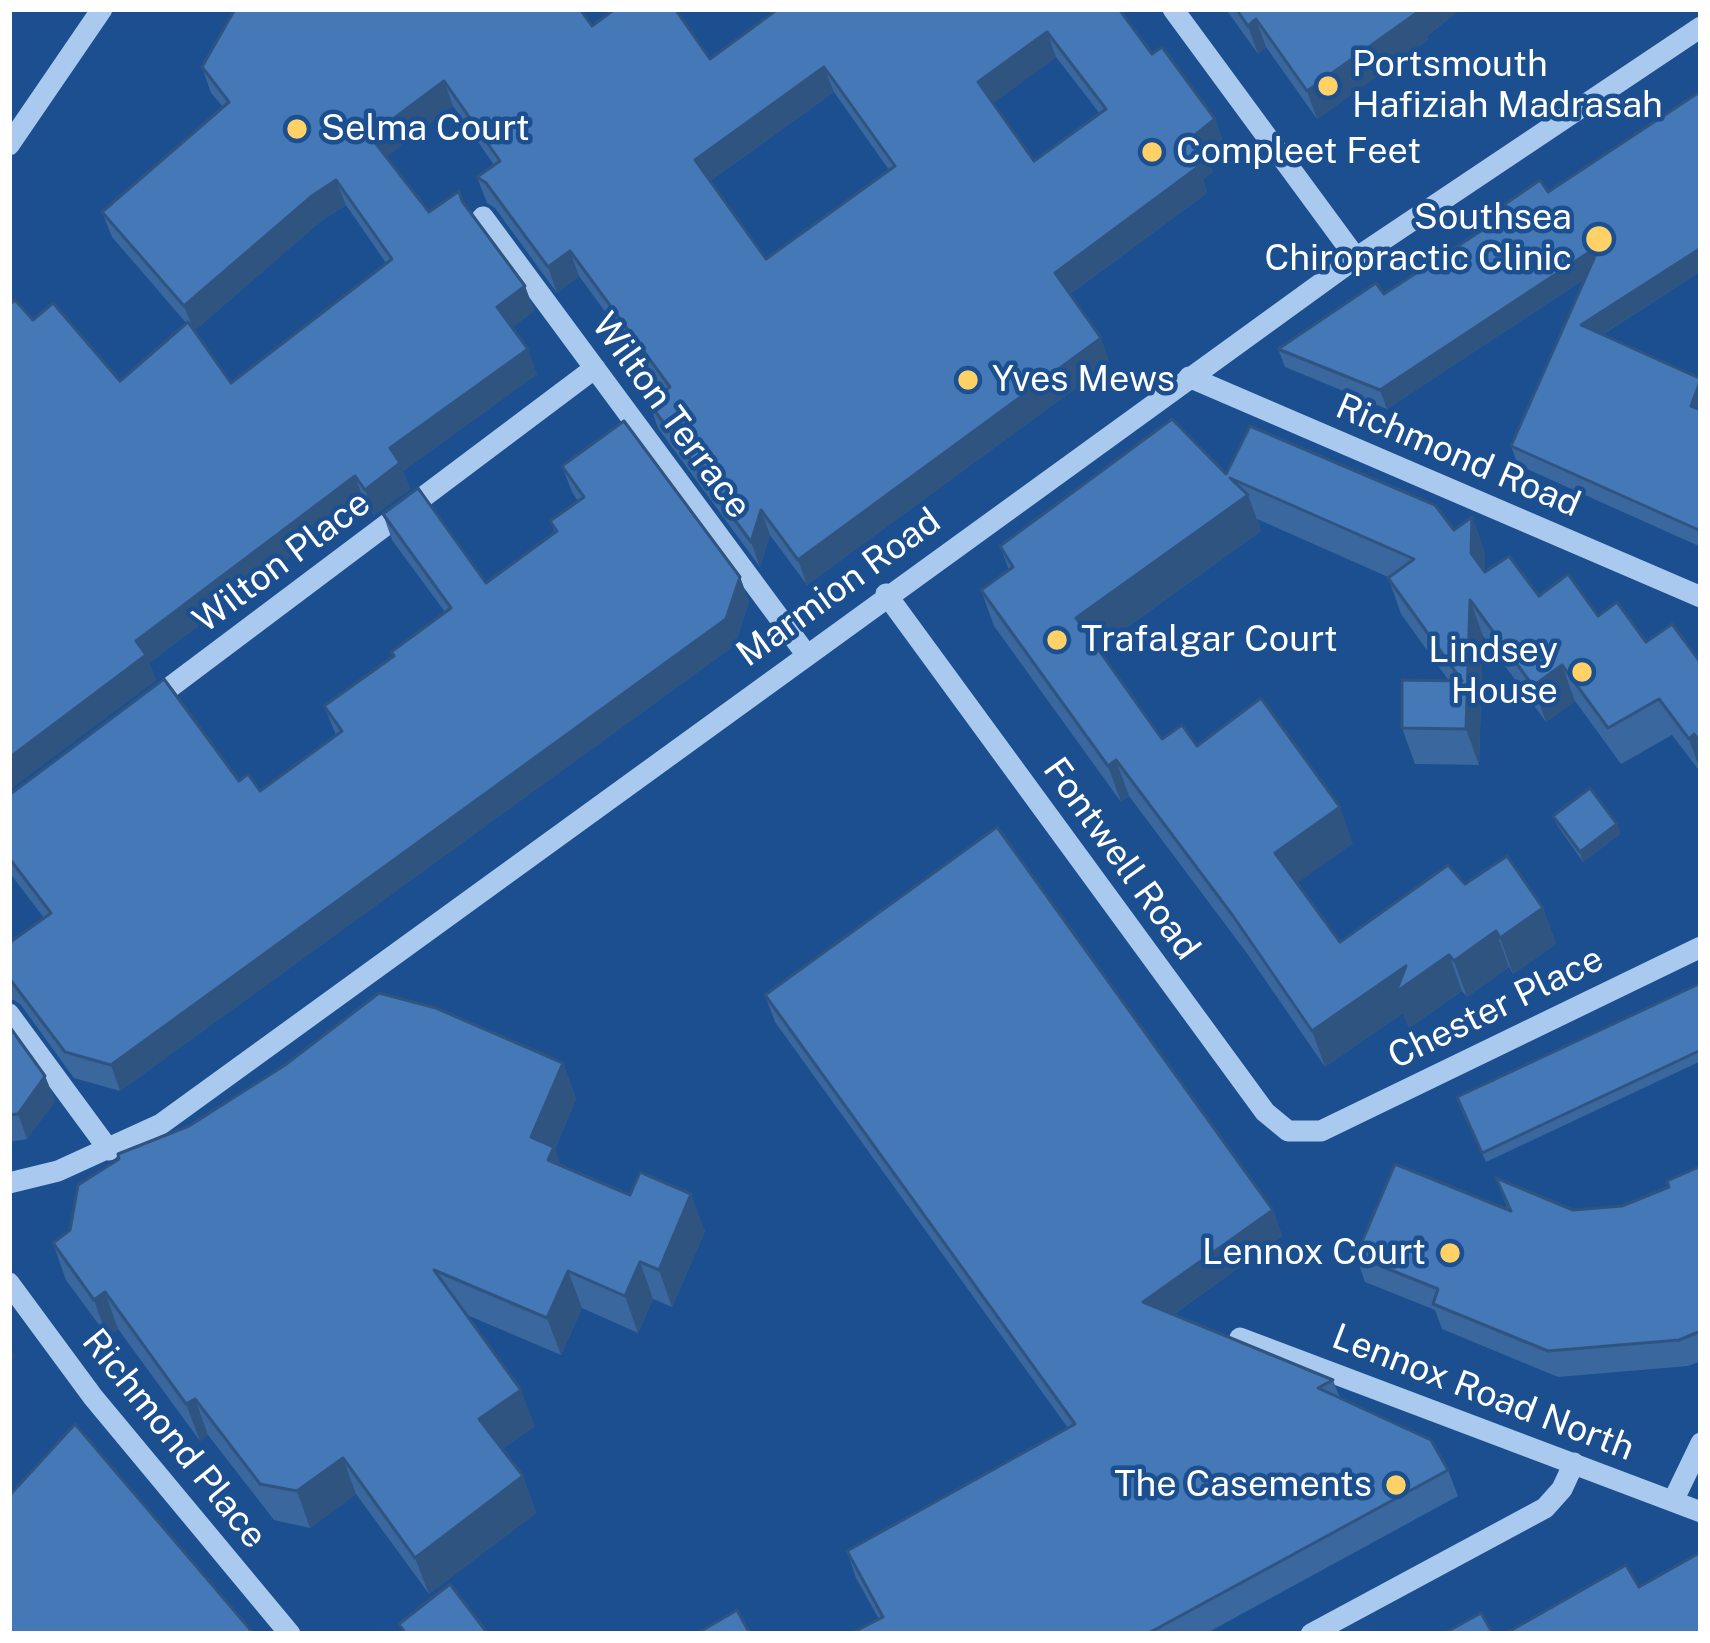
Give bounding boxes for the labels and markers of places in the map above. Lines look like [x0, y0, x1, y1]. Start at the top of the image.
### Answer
place label: Portsmouth Hafiziah Madrasah [1352, 43, 1663, 128]
marker: Portsmouth Hafiziah Madrasah [1315, 73, 1341, 99]
place label: Selma Court [321, 107, 530, 151]
marker: Selma Court [284, 116, 310, 142]
place label: Compleet Feet [1176, 130, 1421, 174]
marker: Compleet Feet [1139, 139, 1165, 165]
place label: Southsea Chiropractic Clinic [1265, 196, 1572, 281]
marker: Southsea Chiropractic Clinic [1583, 223, 1615, 255]
place label: Yves Mews [992, 358, 1175, 402]
marker: Yves Mews [955, 367, 981, 393]
place label: Trafalgar Court [1081, 618, 1338, 662]
marker: Trafalgar Court [1044, 627, 1070, 653]
place label: Lindsey House [1428, 629, 1558, 714]
marker: Lindsey House [1569, 659, 1595, 685]
place label: Lennox Court [1202, 1231, 1426, 1275]
marker: Lennox Court [1437, 1240, 1463, 1266]
place label: The Casements [1114, 1463, 1372, 1507]
marker: The Casements [1383, 1472, 1409, 1498]

